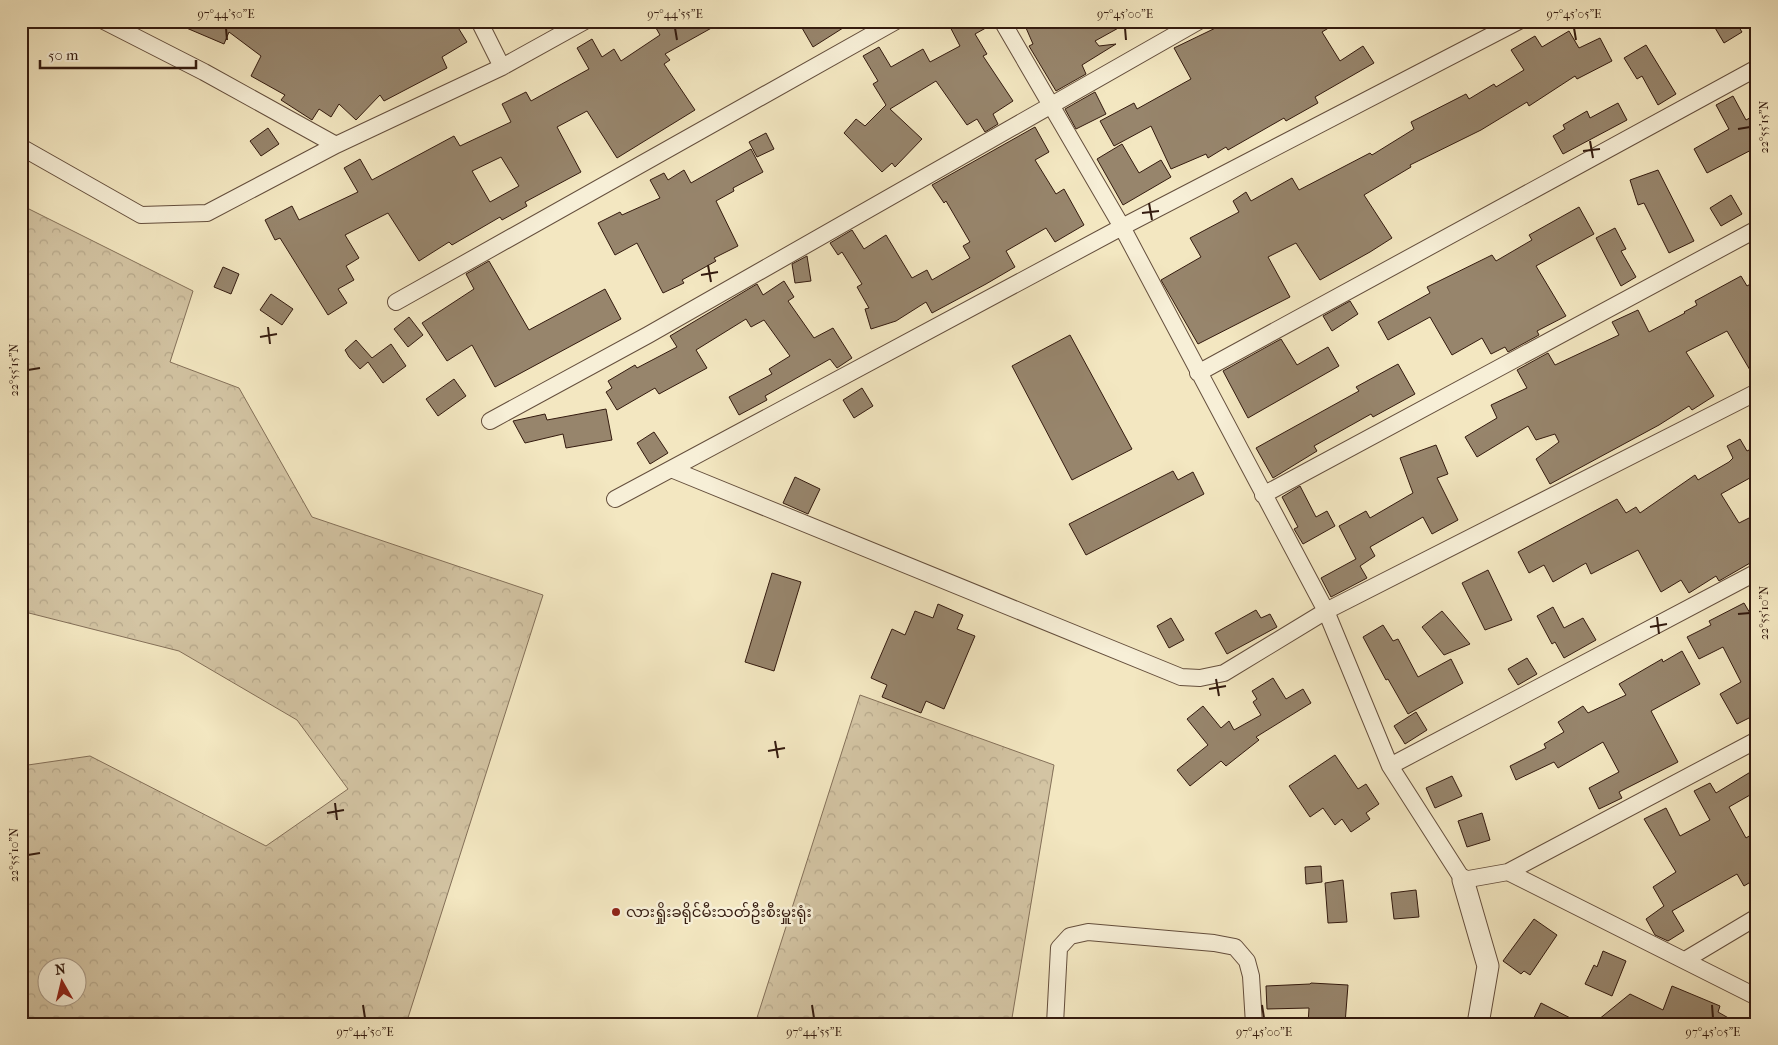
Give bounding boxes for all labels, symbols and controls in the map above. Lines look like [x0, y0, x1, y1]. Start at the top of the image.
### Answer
text: 97°44'50"E [197, 7, 255, 21]
text: 97°44'55"E [647, 7, 703, 21]
text: 97°45'00"E [1097, 7, 1153, 21]
text: 97°45'05"E [1547, 7, 1601, 21]
scale bar [40, 38, 196, 70]
text: 50 m [48, 46, 79, 64]
text: 22°55'15"N [1757, 101, 1771, 153]
text: 22°55'15"N [7, 344, 21, 396]
text: 22°55'10"N [1757, 586, 1771, 640]
text: 22°55'10"N [7, 828, 21, 882]
place label: လားရှိုးခရိုင်မီးသတ်ဦးစီးမှူးရုံး [626, 902, 812, 924]
marker: လားရှိုးခရိုင်မီးသတ်ဦးစီးမှူးရုံး [610, 906, 622, 918]
north arrow [38, 958, 88, 1008]
text: N [54, 960, 67, 979]
text: 97°44'50"E [336, 1025, 394, 1039]
text: 97°44'55"E [786, 1025, 842, 1039]
text: 97°45'00"E [1236, 1025, 1292, 1039]
text: 97°45'05"E [1686, 1025, 1740, 1039]

